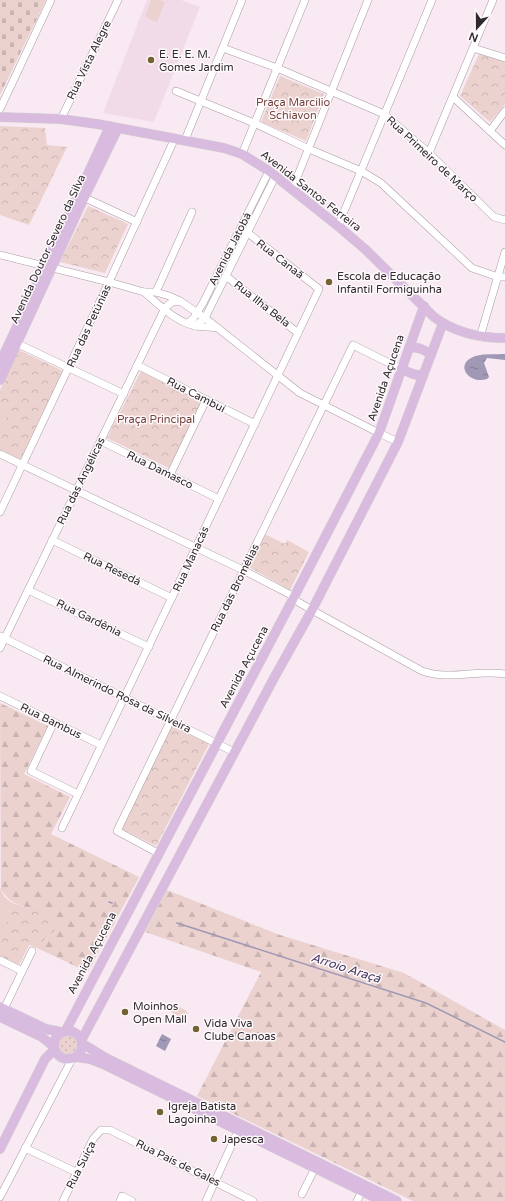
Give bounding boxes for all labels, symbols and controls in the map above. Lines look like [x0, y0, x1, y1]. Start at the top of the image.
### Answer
north arrow [457, 8, 497, 48]
street label: Rua Vista Alegre [64, 18, 114, 102]
text: N [467, 29, 480, 45]
place label: E. E. E. M. Gomes Jardim [159, 48, 234, 74]
marker: E. E. E. M. Gomes Jardim [146, 55, 156, 65]
park label: Praça Marcilio Schiavon [256, 96, 330, 122]
street label: Rua Primeiro de Março [384, 113, 480, 205]
street label: Avenida Santos Ferreira [258, 148, 364, 234]
street label: Avenida Doutor Severo da Silva [8, 172, 88, 326]
street label: Avenida Jatobá [206, 210, 254, 288]
street label: Rua Canaã [254, 236, 306, 282]
place label: Escola de Educação Infantil Formiguinha [337, 270, 442, 296]
marker: Escola de Educação Infantil Formiguinha [324, 277, 334, 287]
street label: Rua Ilha Bela [231, 278, 293, 330]
street label: Rua das Petúnias [64, 282, 114, 370]
street label: Avenida Açucena [365, 333, 407, 423]
street label: Rua Cambuí [165, 375, 228, 415]
park label: Praça Principal [117, 413, 195, 426]
street label: Rua das Angélicas [54, 435, 108, 527]
street label: Rua Damasco [125, 448, 195, 492]
street label: Rua Manacás [170, 524, 212, 594]
street label: Rua das Bromélias [208, 542, 262, 634]
street label: Rua Resedá [81, 550, 143, 588]
street label: Rua Gardênia [54, 597, 124, 639]
street label: Avenida Açucena [217, 624, 271, 710]
street label: Rua Almerindo Rosa da Silveira [41, 652, 193, 736]
street label: Rua Bambus [18, 701, 84, 741]
street label: Avenida Açucena [65, 910, 119, 996]
water label: Arroio Araçá [310, 950, 383, 986]
place label: Moinhos Open Mall [133, 1000, 187, 1026]
marker: Moinhos Open Mall [120, 1007, 130, 1017]
place label: Vida Viva Clube Canoas [204, 1017, 276, 1043]
marker: Vida Viva Clube Canoas [191, 1024, 201, 1034]
place label: Igreja Batista Lagoinha [168, 1100, 236, 1126]
marker: Igreja Batista Lagoinha [155, 1107, 165, 1117]
place label: Japesca [222, 1133, 264, 1146]
marker: Japesca [209, 1134, 219, 1144]
street label: Rua País de Gales [134, 1137, 222, 1189]
street label: Rua Suíça [63, 1139, 99, 1191]

